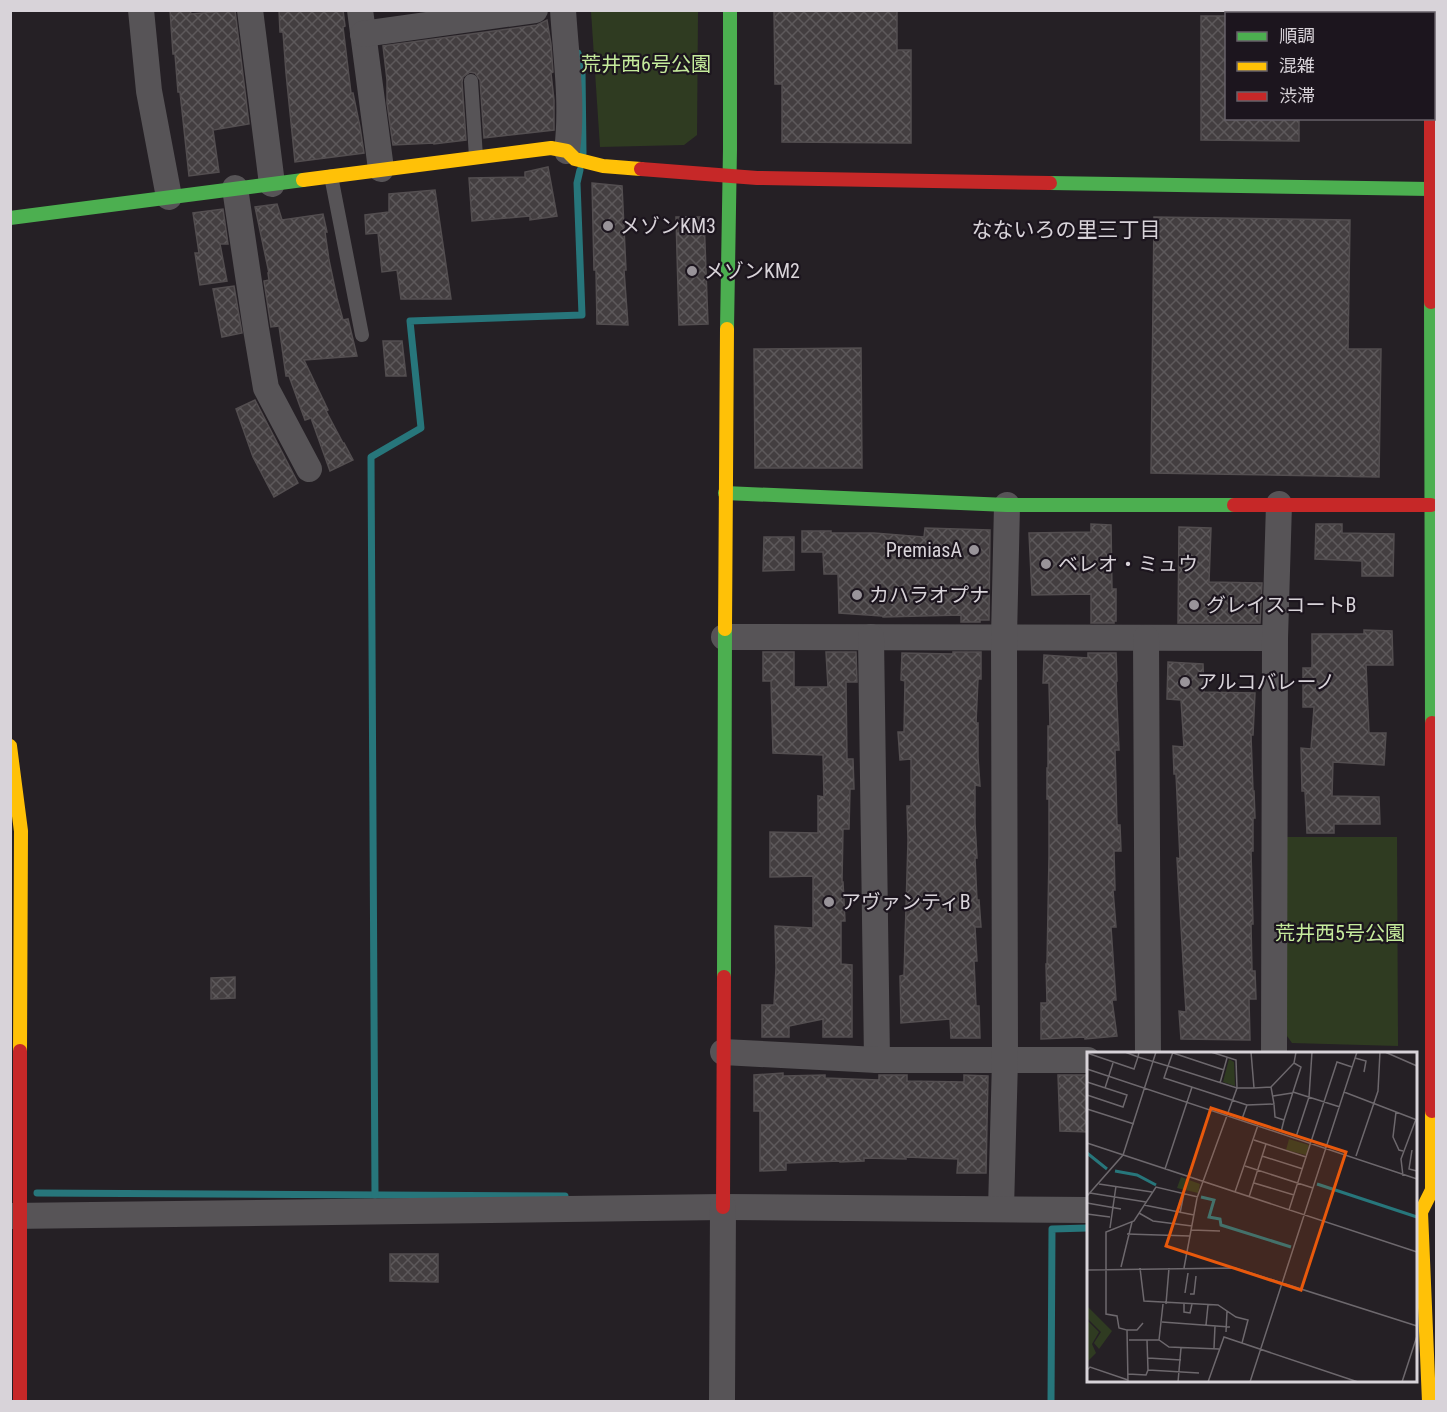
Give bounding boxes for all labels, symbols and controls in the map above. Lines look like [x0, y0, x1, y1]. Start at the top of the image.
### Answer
legend [1225, 12, 1435, 120]
text: 順調 [1279, 25, 1315, 46]
park label: 荒井西6号公園 [581, 52, 711, 76]
text: 混雑 [1279, 55, 1315, 76]
text: 渋滞 [1279, 85, 1315, 106]
place label: メゾンKM3 [620, 214, 716, 238]
district label: なないろの里三丁目 [972, 218, 1161, 242]
marker: メゾンKM3 [601, 219, 615, 233]
place label: メゾンKM2 [704, 259, 800, 283]
marker: メゾンKM2 [685, 264, 699, 278]
place label: PremiasA [886, 538, 962, 562]
marker: PremiasA [967, 543, 981, 557]
place label: ベレオ・ミュウ [1058, 552, 1198, 576]
marker: ベレオ・ミュウ [1039, 557, 1053, 571]
place label: カハラオプナ [869, 583, 989, 607]
marker: カハラオプナ [850, 588, 864, 602]
place label: グレイスコートB [1206, 593, 1356, 617]
marker: グレイスコートB [1187, 598, 1201, 612]
place label: アルコバレーノ [1197, 670, 1335, 694]
marker: アルコバレーノ [1178, 675, 1192, 689]
place label: アヴァンティB [841, 890, 971, 914]
marker: アヴァンティB [822, 895, 836, 909]
park label: 荒井西5号公園 [1275, 921, 1405, 945]
inset map [1087, 1052, 1417, 1382]

